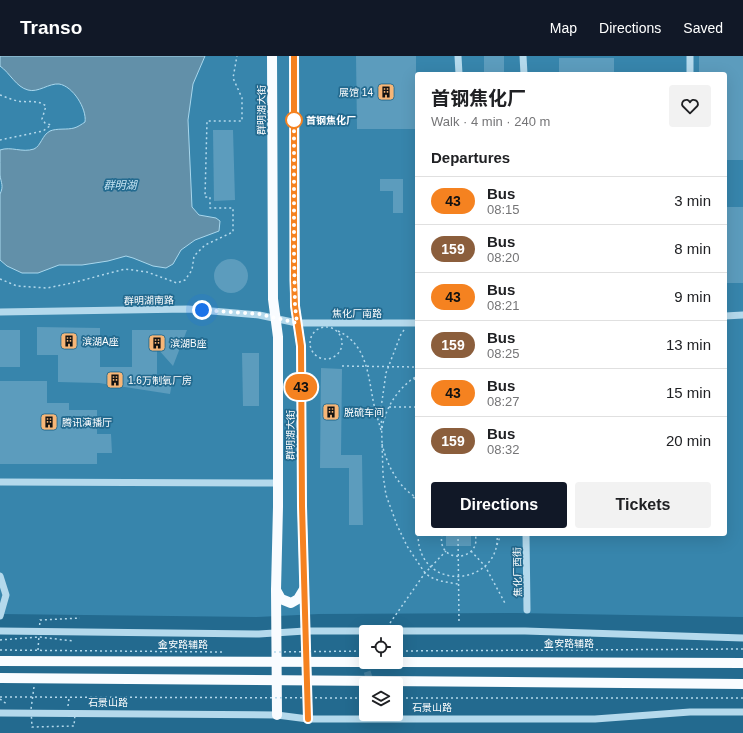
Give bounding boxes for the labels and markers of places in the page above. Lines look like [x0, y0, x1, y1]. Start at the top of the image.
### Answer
building icon: 展馆 14 [376, 82, 396, 102]
place label: 展馆 14 [339, 87, 373, 98]
marker: 首钢焦化厂 [285, 111, 303, 129]
place label: 首钢焦化厂 [306, 114, 356, 126]
building icon: 滨湖A座 [59, 331, 79, 351]
building icon: 滨湖B座 [147, 333, 167, 353]
place label: 滨湖A座 [82, 336, 119, 347]
place label: 滨湖B座 [170, 338, 207, 349]
building icon: 1.6万制氧厂房 [105, 370, 125, 390]
place label: 1.6万制氧厂房 [128, 375, 192, 386]
building icon: 脱硫车间 [321, 402, 341, 422]
place label: 脱硫车间 [344, 407, 384, 418]
building icon: 腾讯演播厅 [39, 412, 59, 432]
place label: 腾讯演播厅 [62, 417, 112, 428]

